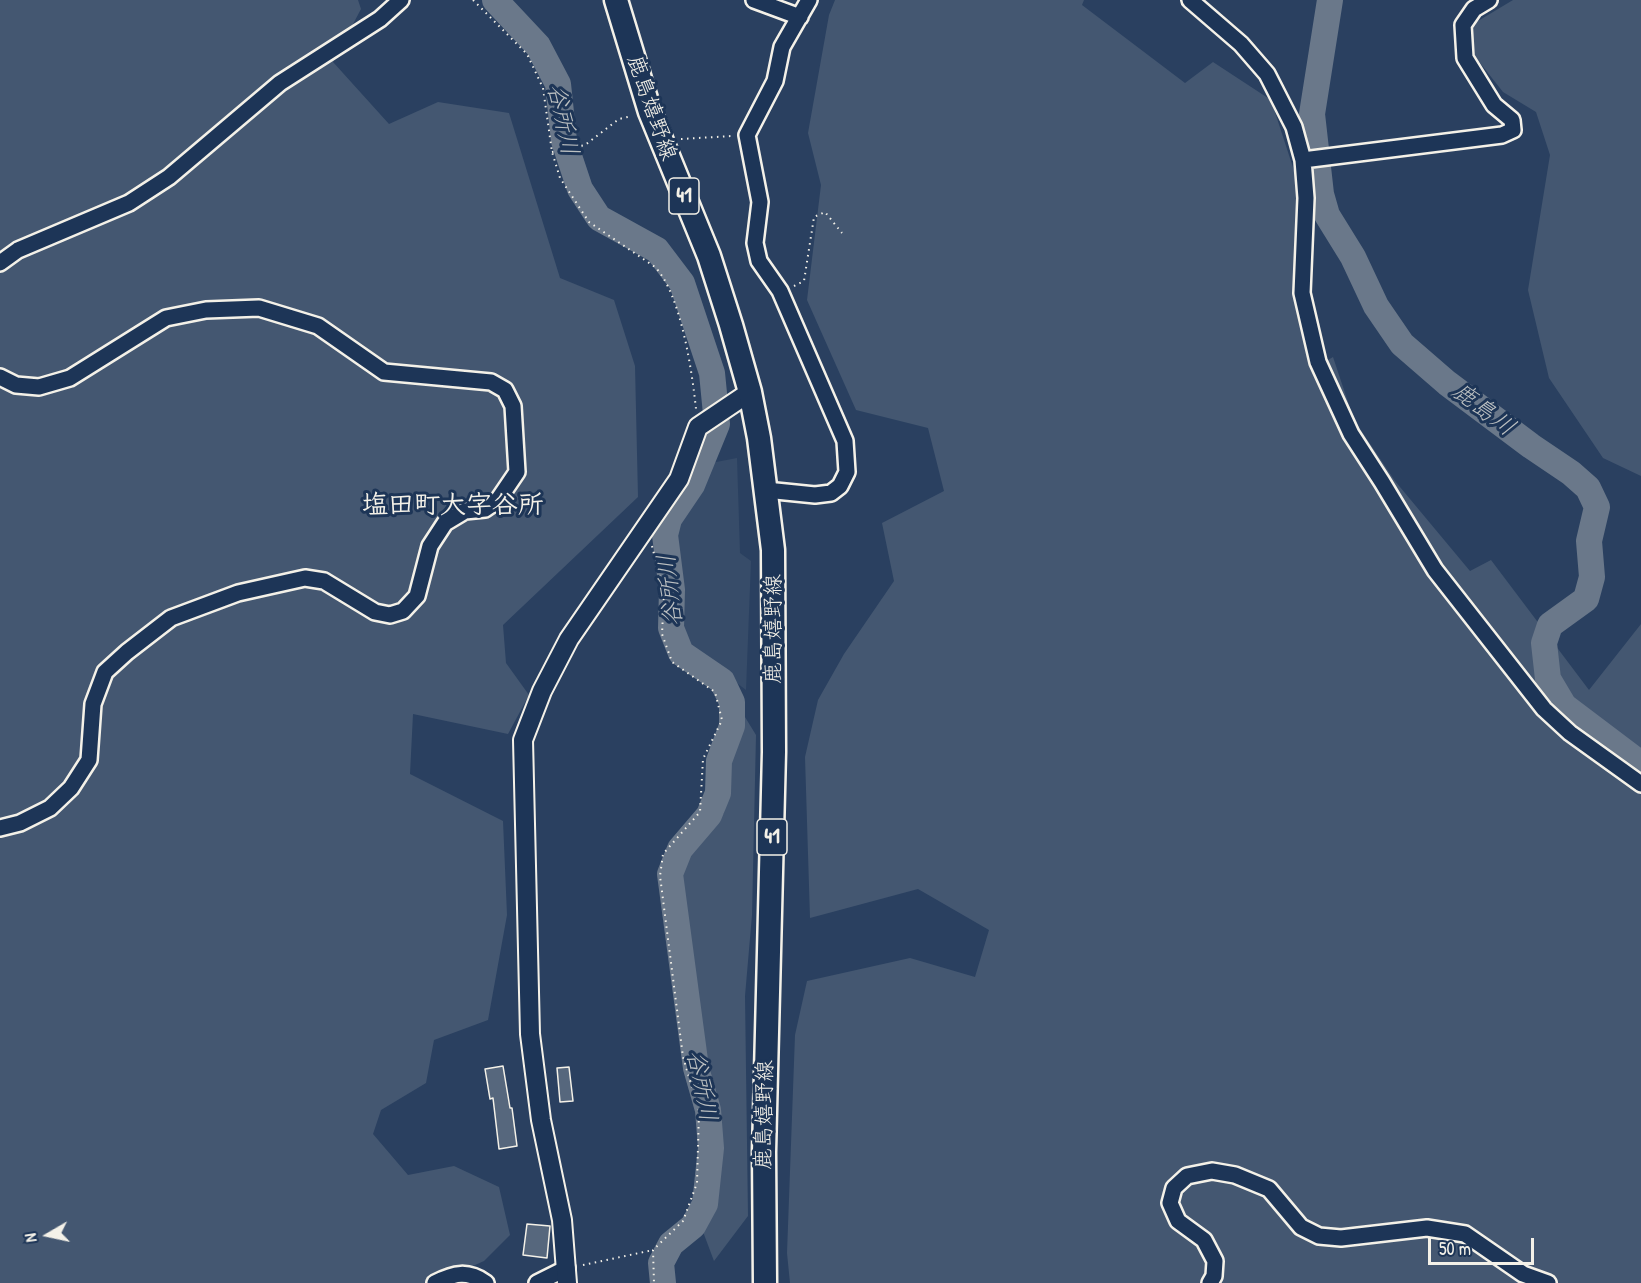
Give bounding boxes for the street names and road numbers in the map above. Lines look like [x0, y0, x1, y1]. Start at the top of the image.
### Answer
street label: 鹿島嬉野線 [621, 52, 681, 164]
road number: 41 [669, 178, 699, 214]
street label: 鹿島嬉野線 [761, 574, 787, 684]
road number: 41 [757, 819, 787, 855]
street label: 鹿島嬉野線 [751, 1060, 779, 1170]

